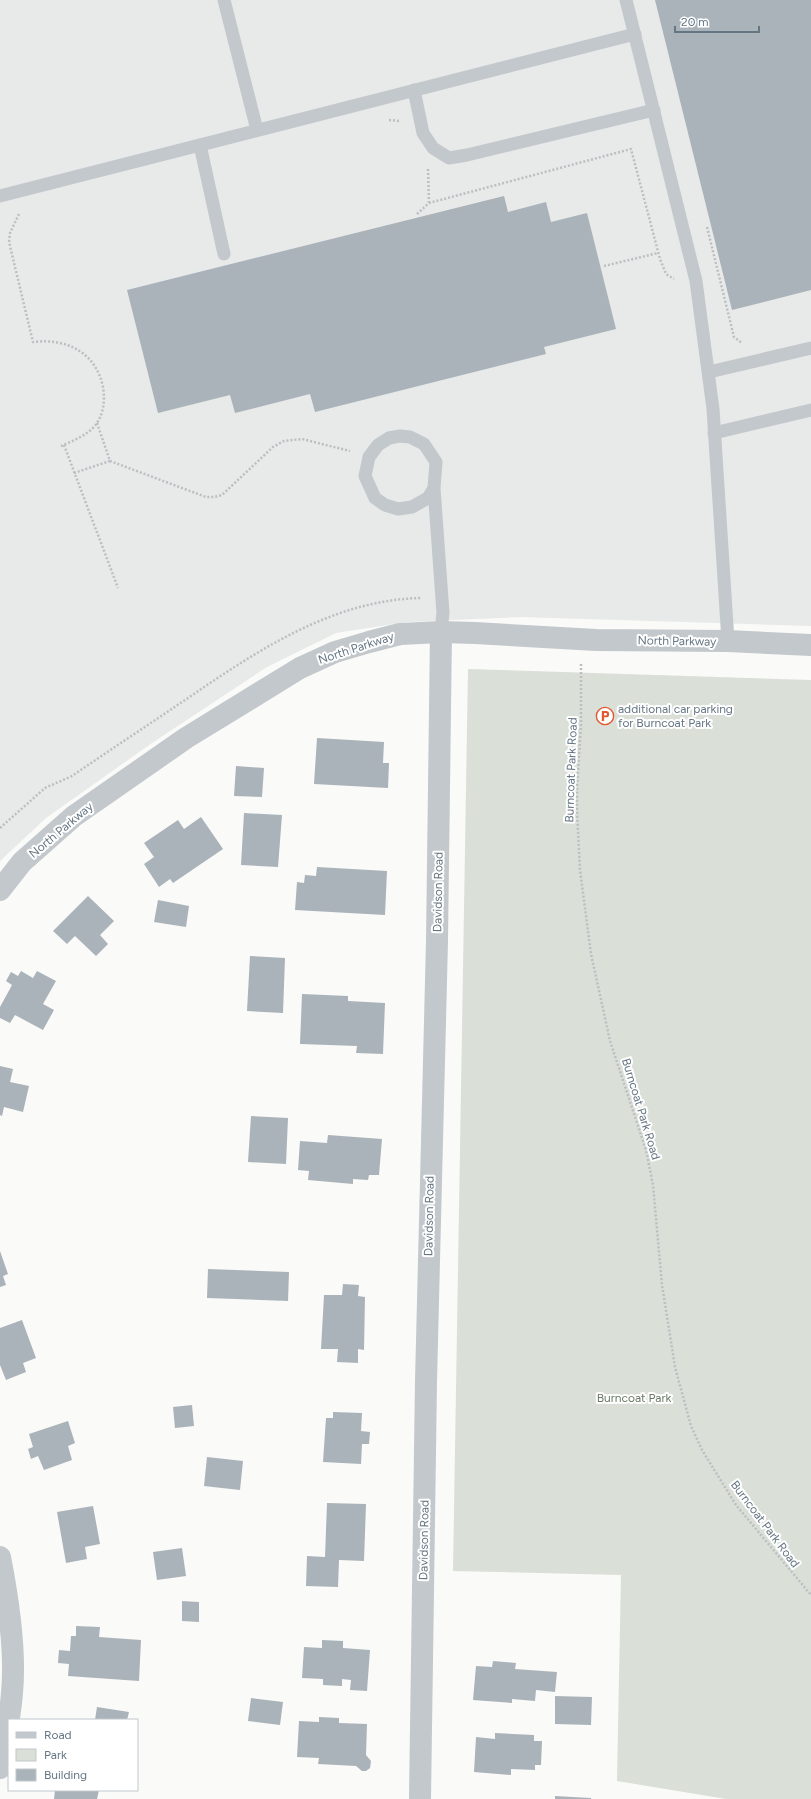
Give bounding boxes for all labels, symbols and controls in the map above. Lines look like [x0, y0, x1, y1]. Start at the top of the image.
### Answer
scale bar [675, 8, 759, 34]
text: 20 m [681, 15, 709, 29]
street label: North Parkway [316, 629, 396, 667]
street label: North Parkway [637, 633, 717, 649]
place label: additional car parking for Burncoat Park [618, 702, 733, 730]
parking icon: additional car parking for Burncoat Park [595, 706, 615, 726]
street label: Burncoat Park Road [562, 717, 580, 823]
street label: North Parkway [26, 799, 96, 861]
street label: Davidson Road [430, 852, 446, 932]
street label: Burncoat Park Road [619, 1057, 663, 1161]
street label: Davidson Road [421, 1176, 437, 1256]
park label: Burncoat Park [597, 1391, 672, 1405]
street label: Burncoat Park Road [728, 1478, 802, 1570]
street label: Davidson Road [416, 1500, 432, 1580]
legend [8, 1719, 138, 1791]
text: Road [44, 1728, 72, 1742]
text: Park [44, 1748, 67, 1762]
text: Building [44, 1768, 87, 1782]

